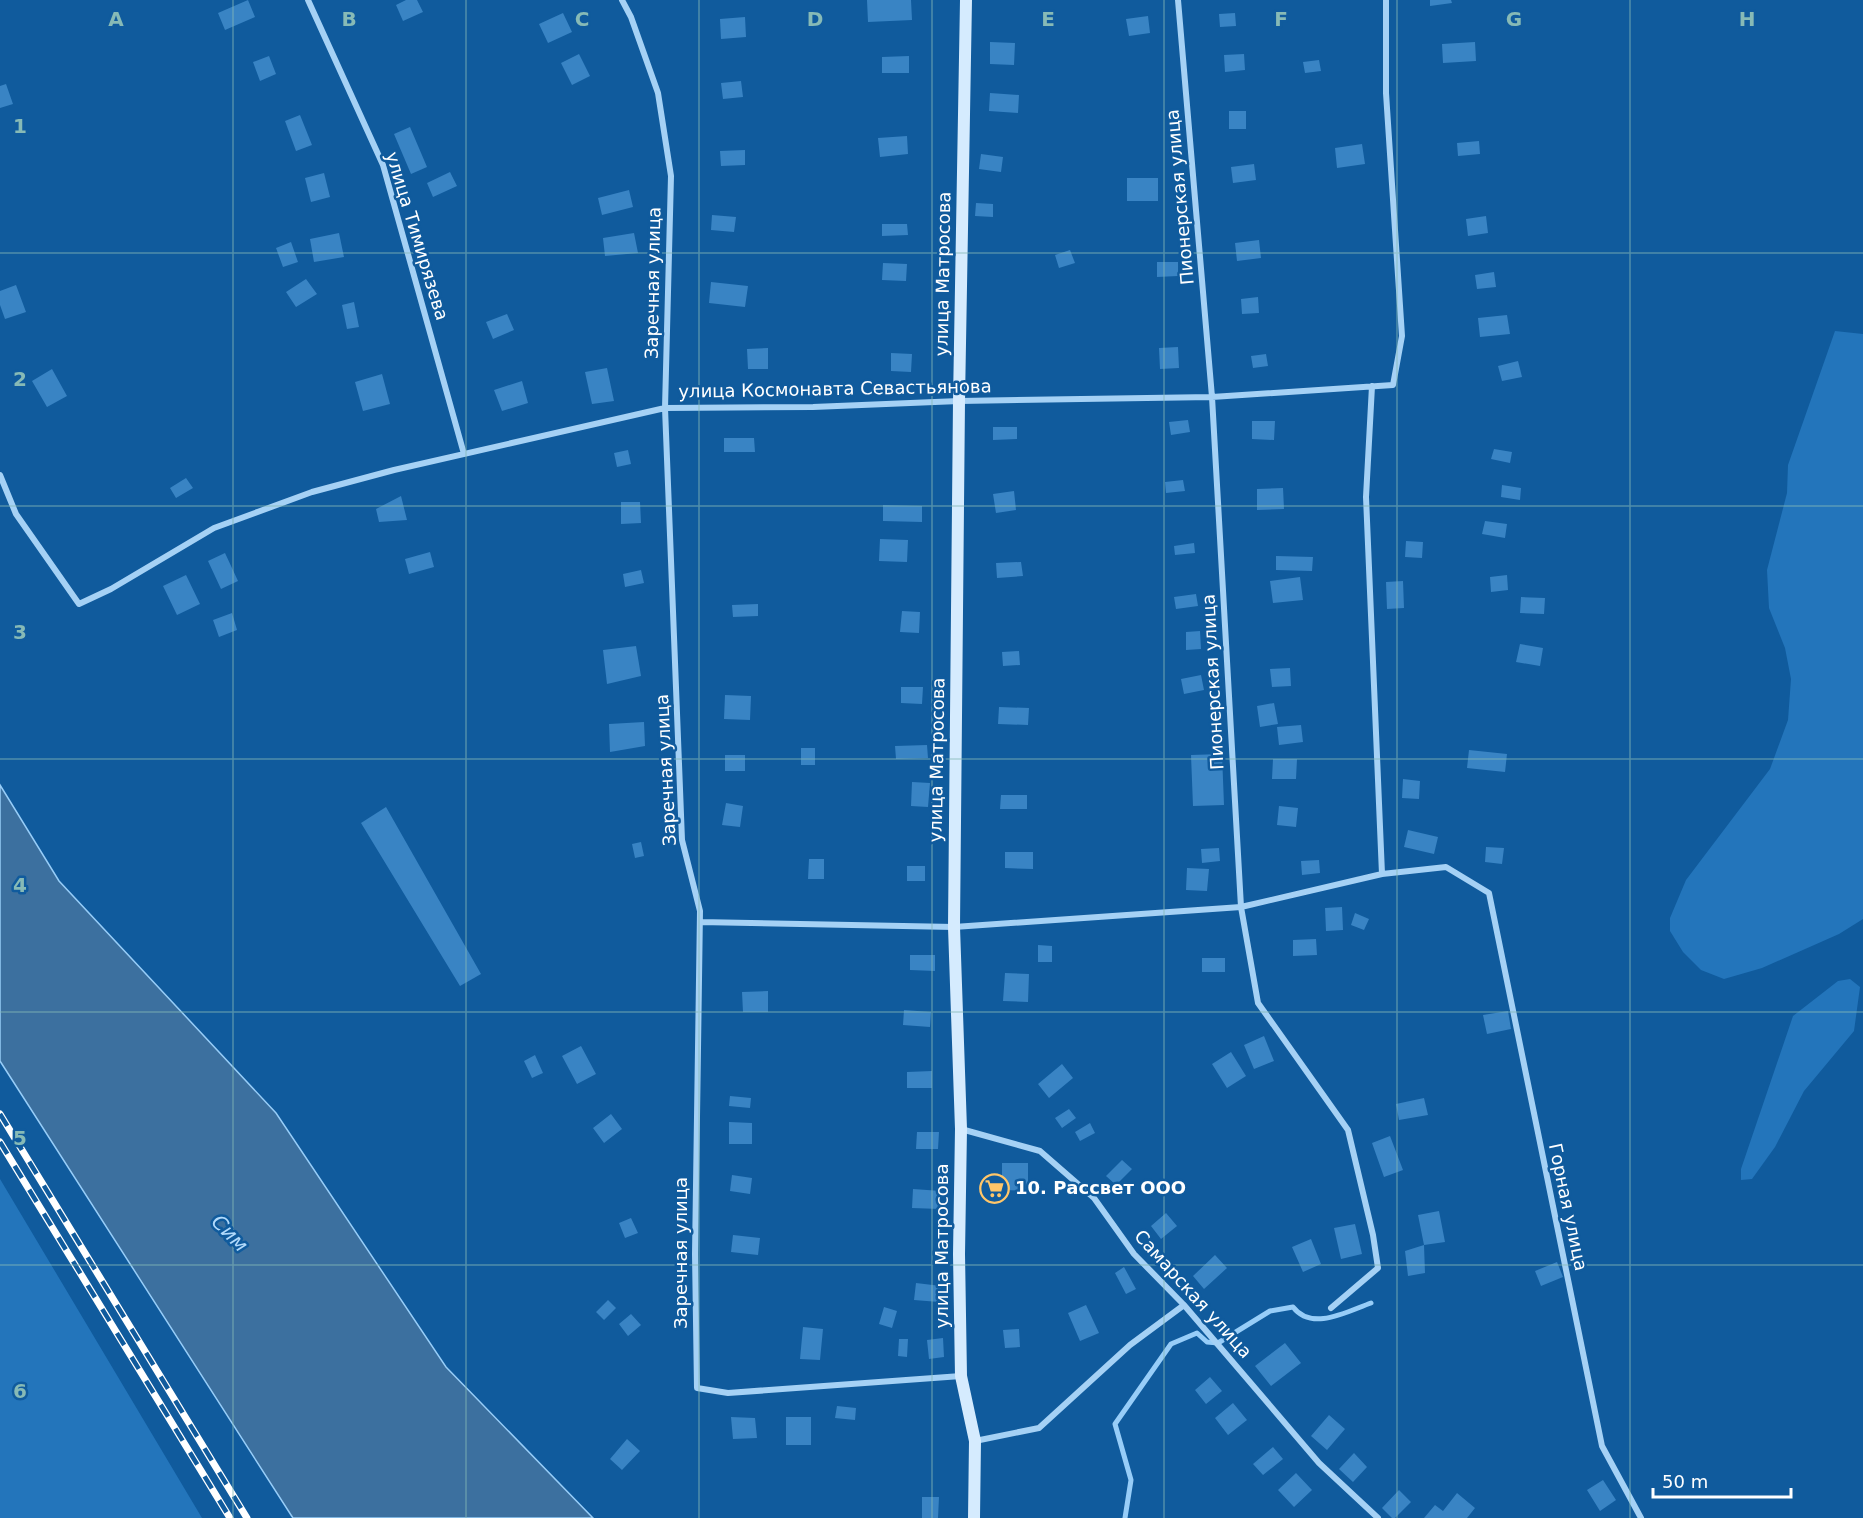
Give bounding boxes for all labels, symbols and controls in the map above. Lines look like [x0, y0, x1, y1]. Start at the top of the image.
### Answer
text: A [108, 7, 124, 31]
text: B [341, 7, 357, 31]
text: C [575, 7, 589, 31]
text: D [807, 7, 823, 31]
text: E [1041, 7, 1055, 31]
text: F [1274, 7, 1288, 31]
text: G [1506, 7, 1522, 31]
text: H [1739, 7, 1755, 31]
street label: Пионерская улица [1161, 108, 1198, 286]
text: 1 [13, 114, 27, 138]
street label: улица Тимирязева [382, 149, 453, 323]
street label: улица Матросова [931, 191, 954, 357]
street label: Заречная улица [641, 207, 664, 359]
text: 2 [13, 367, 27, 391]
street label: улица Космонавта Севастьянова [678, 375, 992, 402]
street label: Пионерская улица [1197, 594, 1228, 770]
text: 3 [13, 620, 27, 644]
street label: улица Матросова [925, 677, 948, 843]
street label: Заречная улица [651, 693, 680, 847]
text: 4 [13, 873, 27, 897]
text: 5 [13, 1126, 27, 1150]
street label: Горная улица [1545, 1141, 1592, 1273]
street label: улица Матросова [931, 1164, 952, 1328]
supermarket icon: 10. Рассвет ООО [978, 1172, 1010, 1204]
street label: Заречная улица [670, 1177, 691, 1329]
place label: 10. Рассвет ООО [1015, 1177, 1186, 1198]
water label: Сим [207, 1210, 253, 1256]
street label: Самарская улица [1130, 1225, 1256, 1362]
text: 6 [13, 1379, 27, 1403]
scale bar [1653, 1461, 1791, 1499]
text: 50 m [1662, 1471, 1708, 1492]

